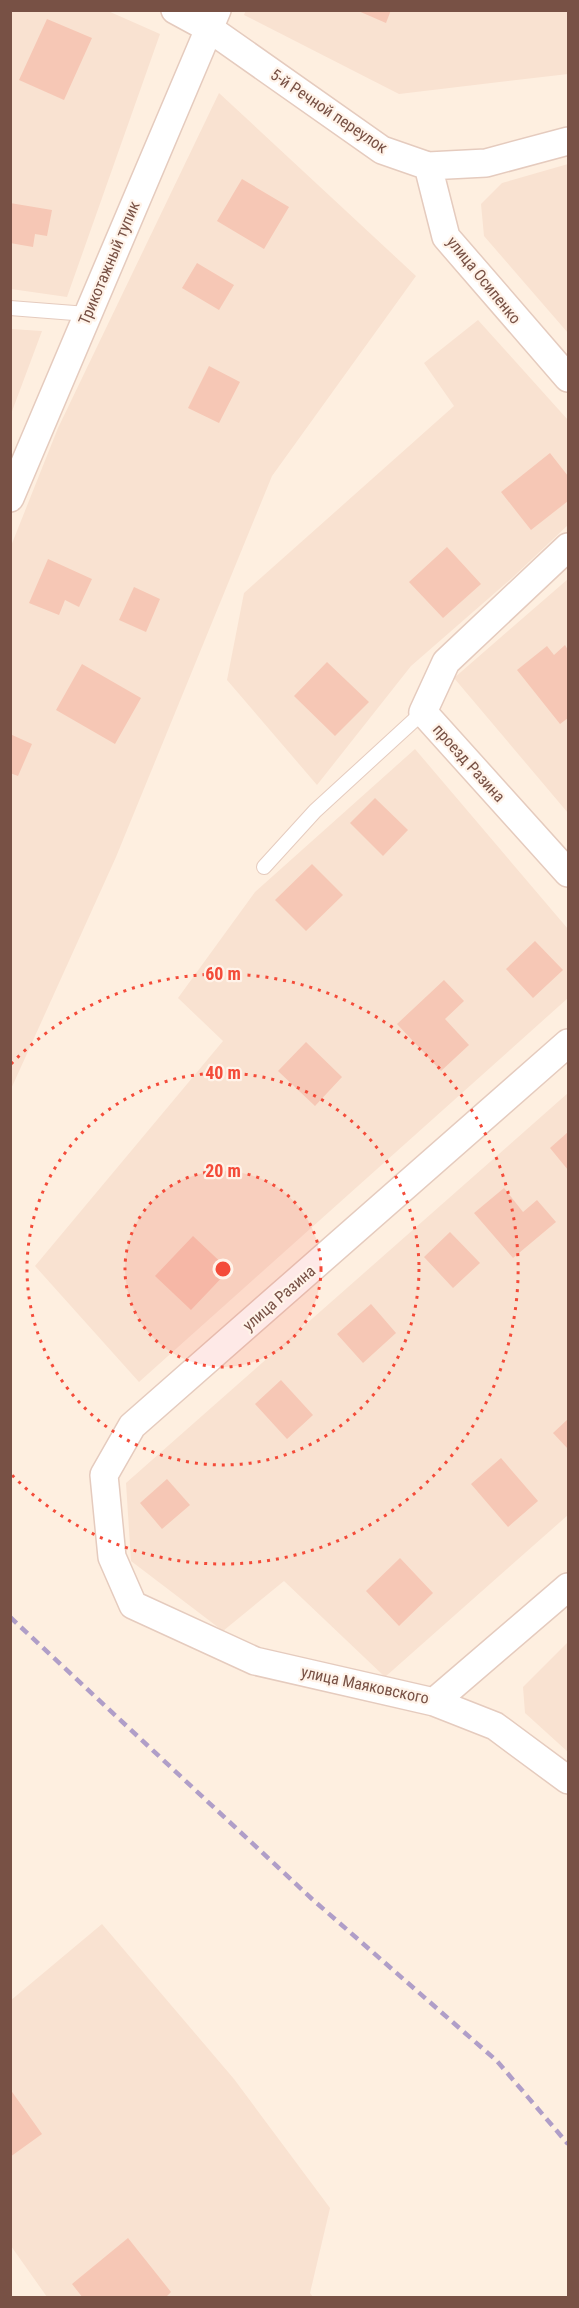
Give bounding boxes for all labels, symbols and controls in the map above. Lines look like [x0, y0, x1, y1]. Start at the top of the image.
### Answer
street label: 5-й Речной переулок [267, 65, 391, 157]
street label: Трикотажный тупик [74, 198, 144, 328]
street label: улица Осипенко [443, 232, 525, 328]
street label: проезд Разина [429, 720, 509, 806]
text: 60 m [205, 963, 241, 984]
text: 40 m [205, 1062, 241, 1083]
text: 20 m [205, 1160, 241, 1181]
centre of rings [213, 1259, 233, 1279]
street label: улица Разина [239, 1261, 319, 1335]
street label: улица Маяковского [299, 1662, 431, 1708]

